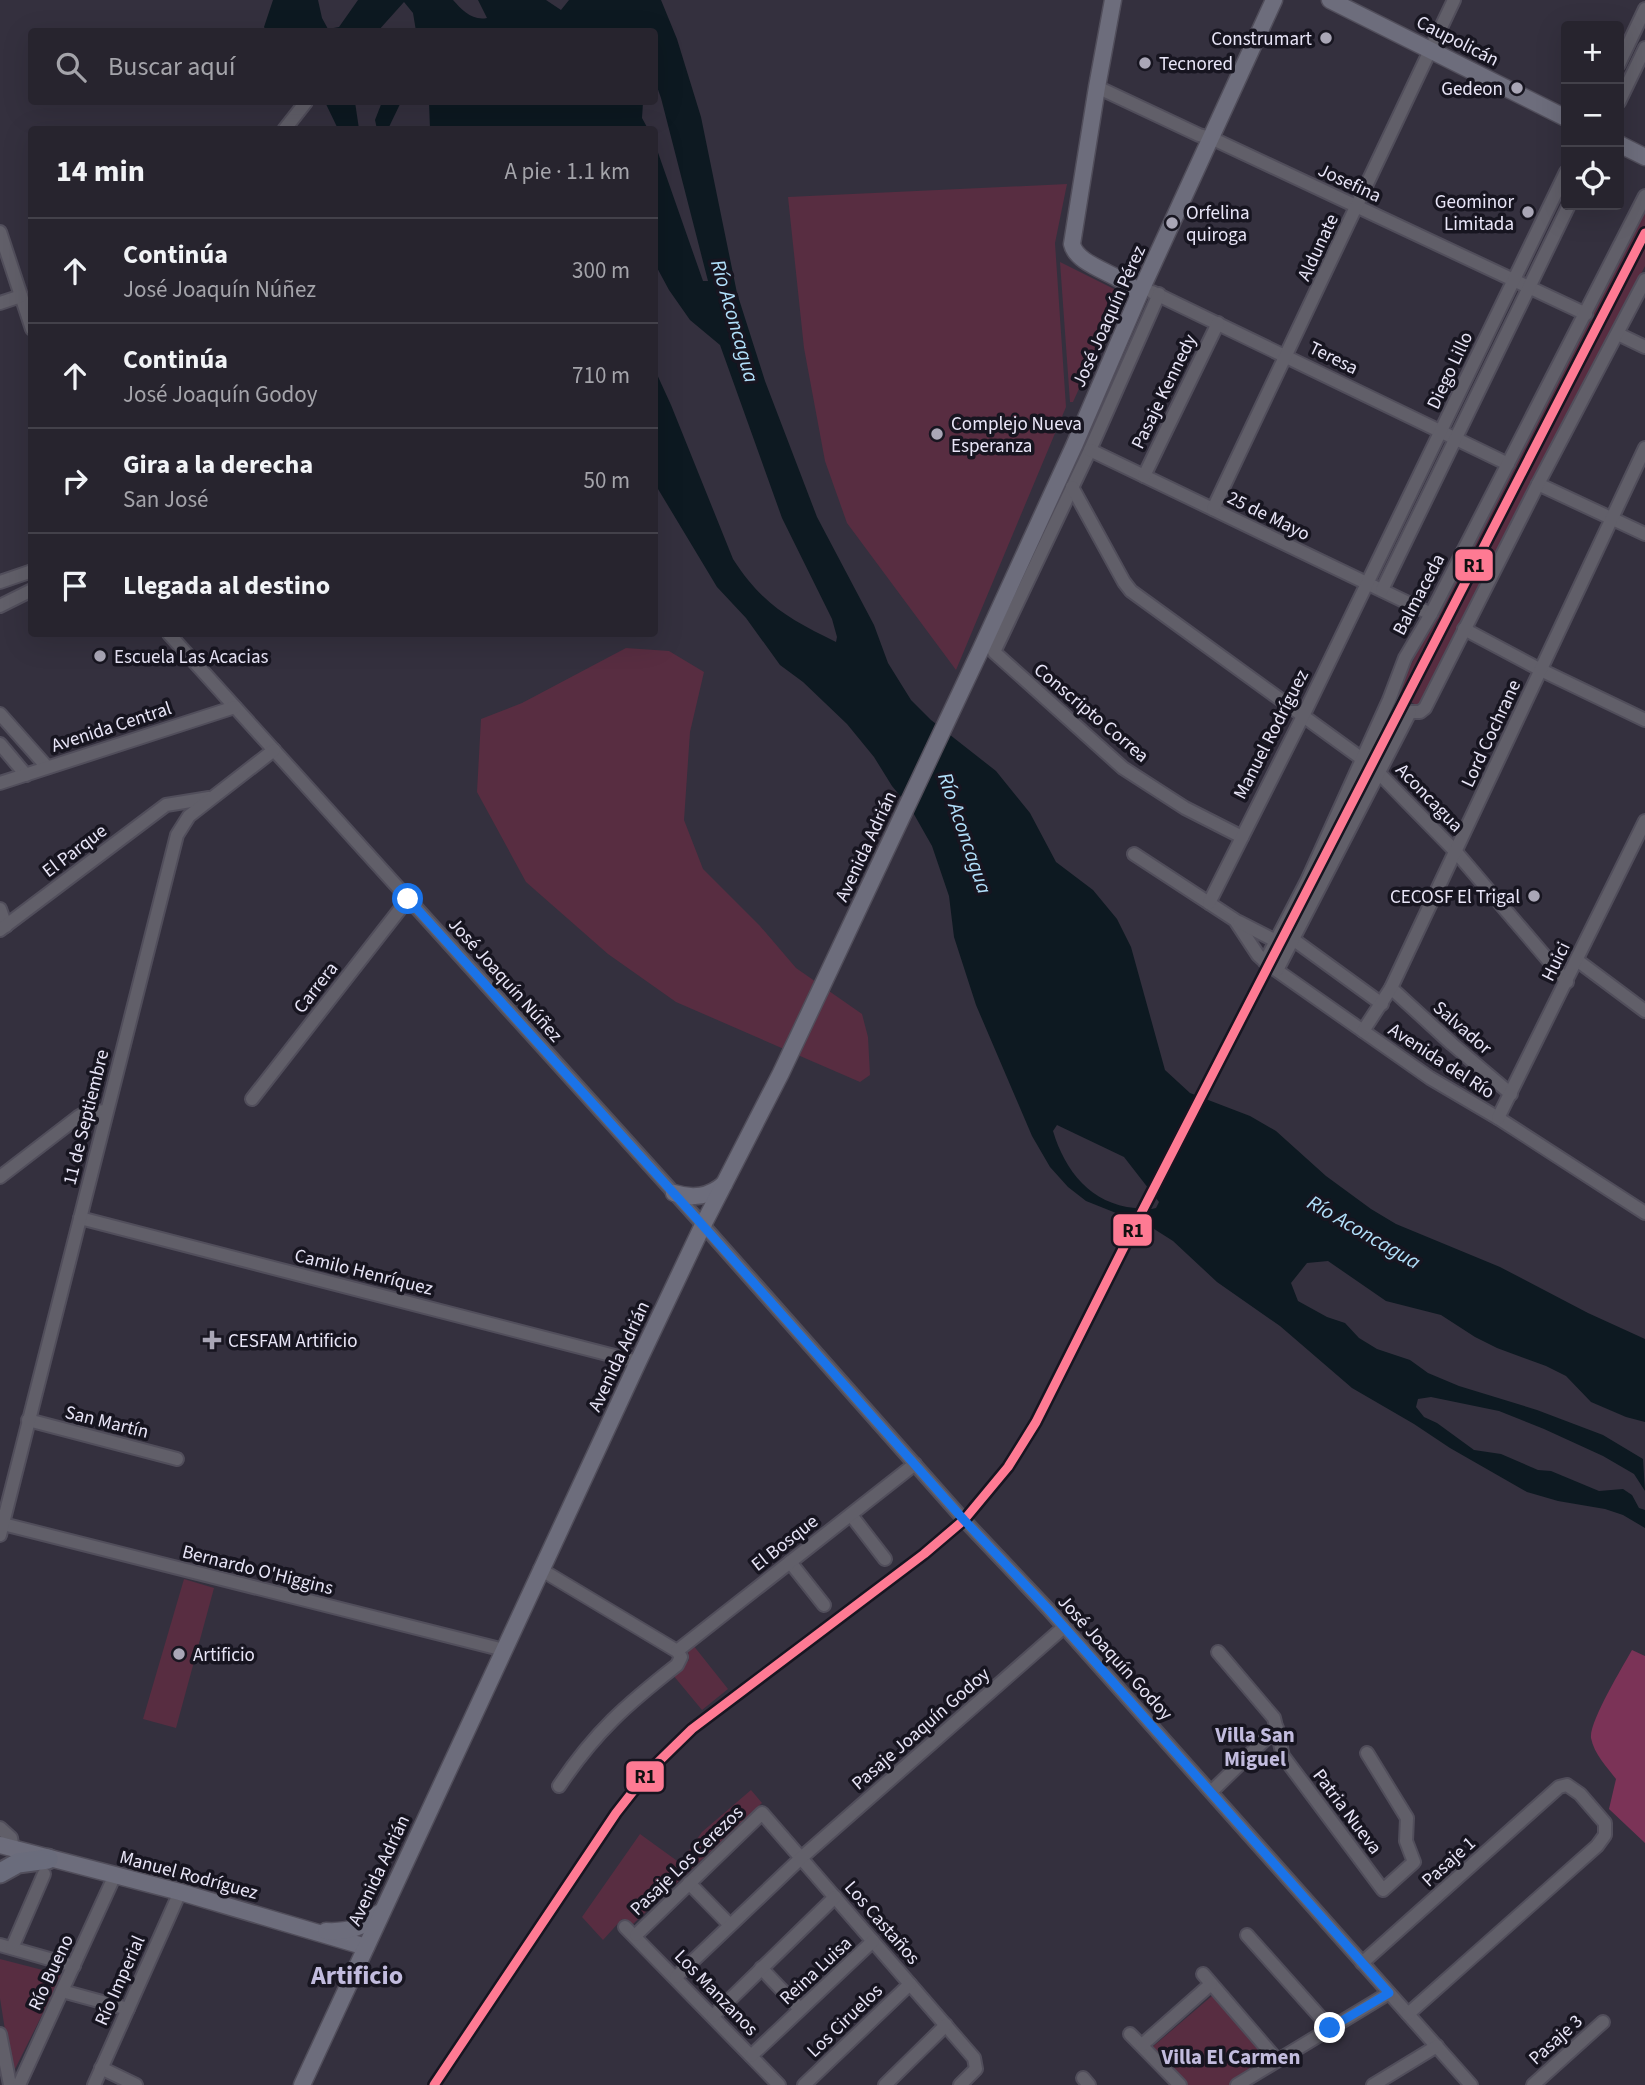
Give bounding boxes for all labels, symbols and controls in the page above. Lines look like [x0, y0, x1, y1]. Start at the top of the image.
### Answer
street label: Caupolicán [1411, 9, 1503, 74]
map controls [1561, 21, 1624, 210]
button: + [1561, 21, 1624, 84]
place label: Construmart [1211, 26, 1313, 53]
search box [28, 28, 658, 105]
marker: Construmart [1318, 30, 1334, 46]
icon: search [52, 48, 90, 86]
text: Buscar aquí [108, 48, 235, 85]
place label: Tecnored [1159, 51, 1233, 78]
marker: Tecnored [1137, 55, 1153, 71]
place label: Gedeon [1441, 76, 1503, 103]
marker: Gedeon [1509, 80, 1525, 96]
button: − [1561, 84, 1624, 147]
button: locate [1561, 147, 1624, 210]
text: 14 min [56, 150, 145, 193]
text: A pie · 1.1 km [505, 155, 630, 188]
street label: Josefina [1313, 157, 1385, 210]
place label: Geominor Limitada [1435, 189, 1514, 238]
place label: Orfelina quiroga [1186, 200, 1249, 249]
marker: Geominor Limitada [1520, 204, 1536, 220]
street label: Aldunate [1291, 210, 1346, 286]
marker: Orfelina quiroga [1164, 215, 1180, 231]
text: Continúa [123, 236, 228, 273]
street label: José Joaquín Pérez [1066, 241, 1153, 392]
icon: ahead [56, 252, 94, 290]
text: 300 m [572, 254, 630, 287]
water label: Río Aconcagua [703, 256, 767, 386]
text: José Joaquín Núñez [123, 273, 316, 306]
street label: Diego Lillo [1421, 327, 1480, 414]
street label: Pasaje Kennedy [1125, 330, 1204, 454]
street label: Teresa [1304, 335, 1363, 382]
text: Continúa [123, 341, 228, 378]
icon: ahead [56, 357, 94, 395]
text: 710 m [572, 359, 630, 392]
text: José Joaquín Godoy [123, 378, 318, 411]
place label: Complejo Nueva Esperanza [951, 411, 1082, 460]
marker: Complejo Nueva Esperanza [929, 426, 945, 442]
text: Gira a la derecha [123, 446, 313, 483]
icon: right [56, 462, 94, 500]
text: 50 m [583, 464, 630, 497]
text: San José [123, 483, 209, 516]
street label: 25 de Mayo [1222, 485, 1314, 548]
line badge: R1 [1454, 548, 1494, 582]
street label: Balmaceda [1387, 549, 1452, 640]
text: R1 [1463, 553, 1485, 580]
icon: arrive [56, 567, 94, 605]
text: Llegada al destino [123, 567, 330, 604]
place label: Escuela Las Acacias [114, 644, 268, 671]
marker: Escuela Las Acacias [92, 648, 108, 664]
street label: Conscripto Correa [1028, 657, 1154, 769]
street label: Manuel Rodríguez [1227, 665, 1316, 804]
street label: Lord Cochrane [1455, 675, 1528, 792]
street label: Avenida Central [48, 695, 175, 760]
street label: Aconcagua [1389, 757, 1469, 839]
water label: Río Aconcagua [930, 768, 1000, 898]
street label: Avenida Adrián [829, 787, 904, 906]
street label: El Parque [37, 818, 113, 885]
route start [392, 883, 423, 914]
place label: CECOSF El Trigal [1390, 884, 1520, 911]
marker: CECOSF El Trigal [1526, 888, 1542, 904]
street label: José Joaquín Núñez [441, 912, 568, 1048]
street label: Huici [1535, 937, 1577, 986]
street label: Carrera [288, 957, 345, 1019]
street label: Salvador [1427, 995, 1498, 1062]
street label: Avenida del Río [1383, 1017, 1500, 1106]
street label: 11 de Septiembre [57, 1047, 116, 1188]
water label: Río Aconcagua [1302, 1187, 1426, 1277]
line badge: R1 [1112, 1213, 1153, 1247]
text: R1 [1122, 1218, 1144, 1245]
street label: Camilo Henríquez [292, 1242, 436, 1303]
street label: Avenida Adrián [582, 1297, 657, 1416]
place label: CESFAM Artificio [228, 1328, 357, 1355]
marker: CESFAM Artificio [202, 1330, 222, 1350]
street label: San Martín [62, 1399, 151, 1446]
street label: El Bosque [746, 1508, 824, 1578]
street label: Bernardo O'Higgins [179, 1539, 336, 1602]
street label: José Joaquín Godoy [1051, 1589, 1179, 1727]
place label: Artificio [193, 1642, 255, 1669]
marker: Artificio [171, 1646, 187, 1662]
street label: Pasaje Joaquín Godoy [846, 1661, 996, 1797]
district label: Villa San Miguel [1214, 1720, 1295, 1774]
line badge: R1 [625, 1760, 665, 1793]
text: R1 [634, 1764, 656, 1791]
street label: Patria Nueva [1306, 1764, 1388, 1860]
street label: Pasaje Los Cerezos [624, 1800, 750, 1922]
street label: Avenida Adrián [342, 1811, 417, 1930]
street label: Pasaje 1 [1416, 1831, 1482, 1894]
street label: Manuel Rodríguez [116, 1844, 261, 1907]
street label: Los Castaños [838, 1875, 926, 1971]
street label: Río Bueno [22, 1930, 81, 2015]
street label: Río Imperial [89, 1931, 152, 2030]
street label: Reina Luisa [774, 1931, 858, 2012]
street label: Los Manzanos [668, 1944, 764, 2042]
district label: Artificio [310, 1957, 403, 1994]
street label: Los Ciruelos [801, 1978, 889, 2064]
street label: Pasaje 3 [1523, 2009, 1589, 2072]
route end [1314, 2012, 1345, 2043]
district label: Villa El Carmen [1161, 2042, 1301, 2072]

